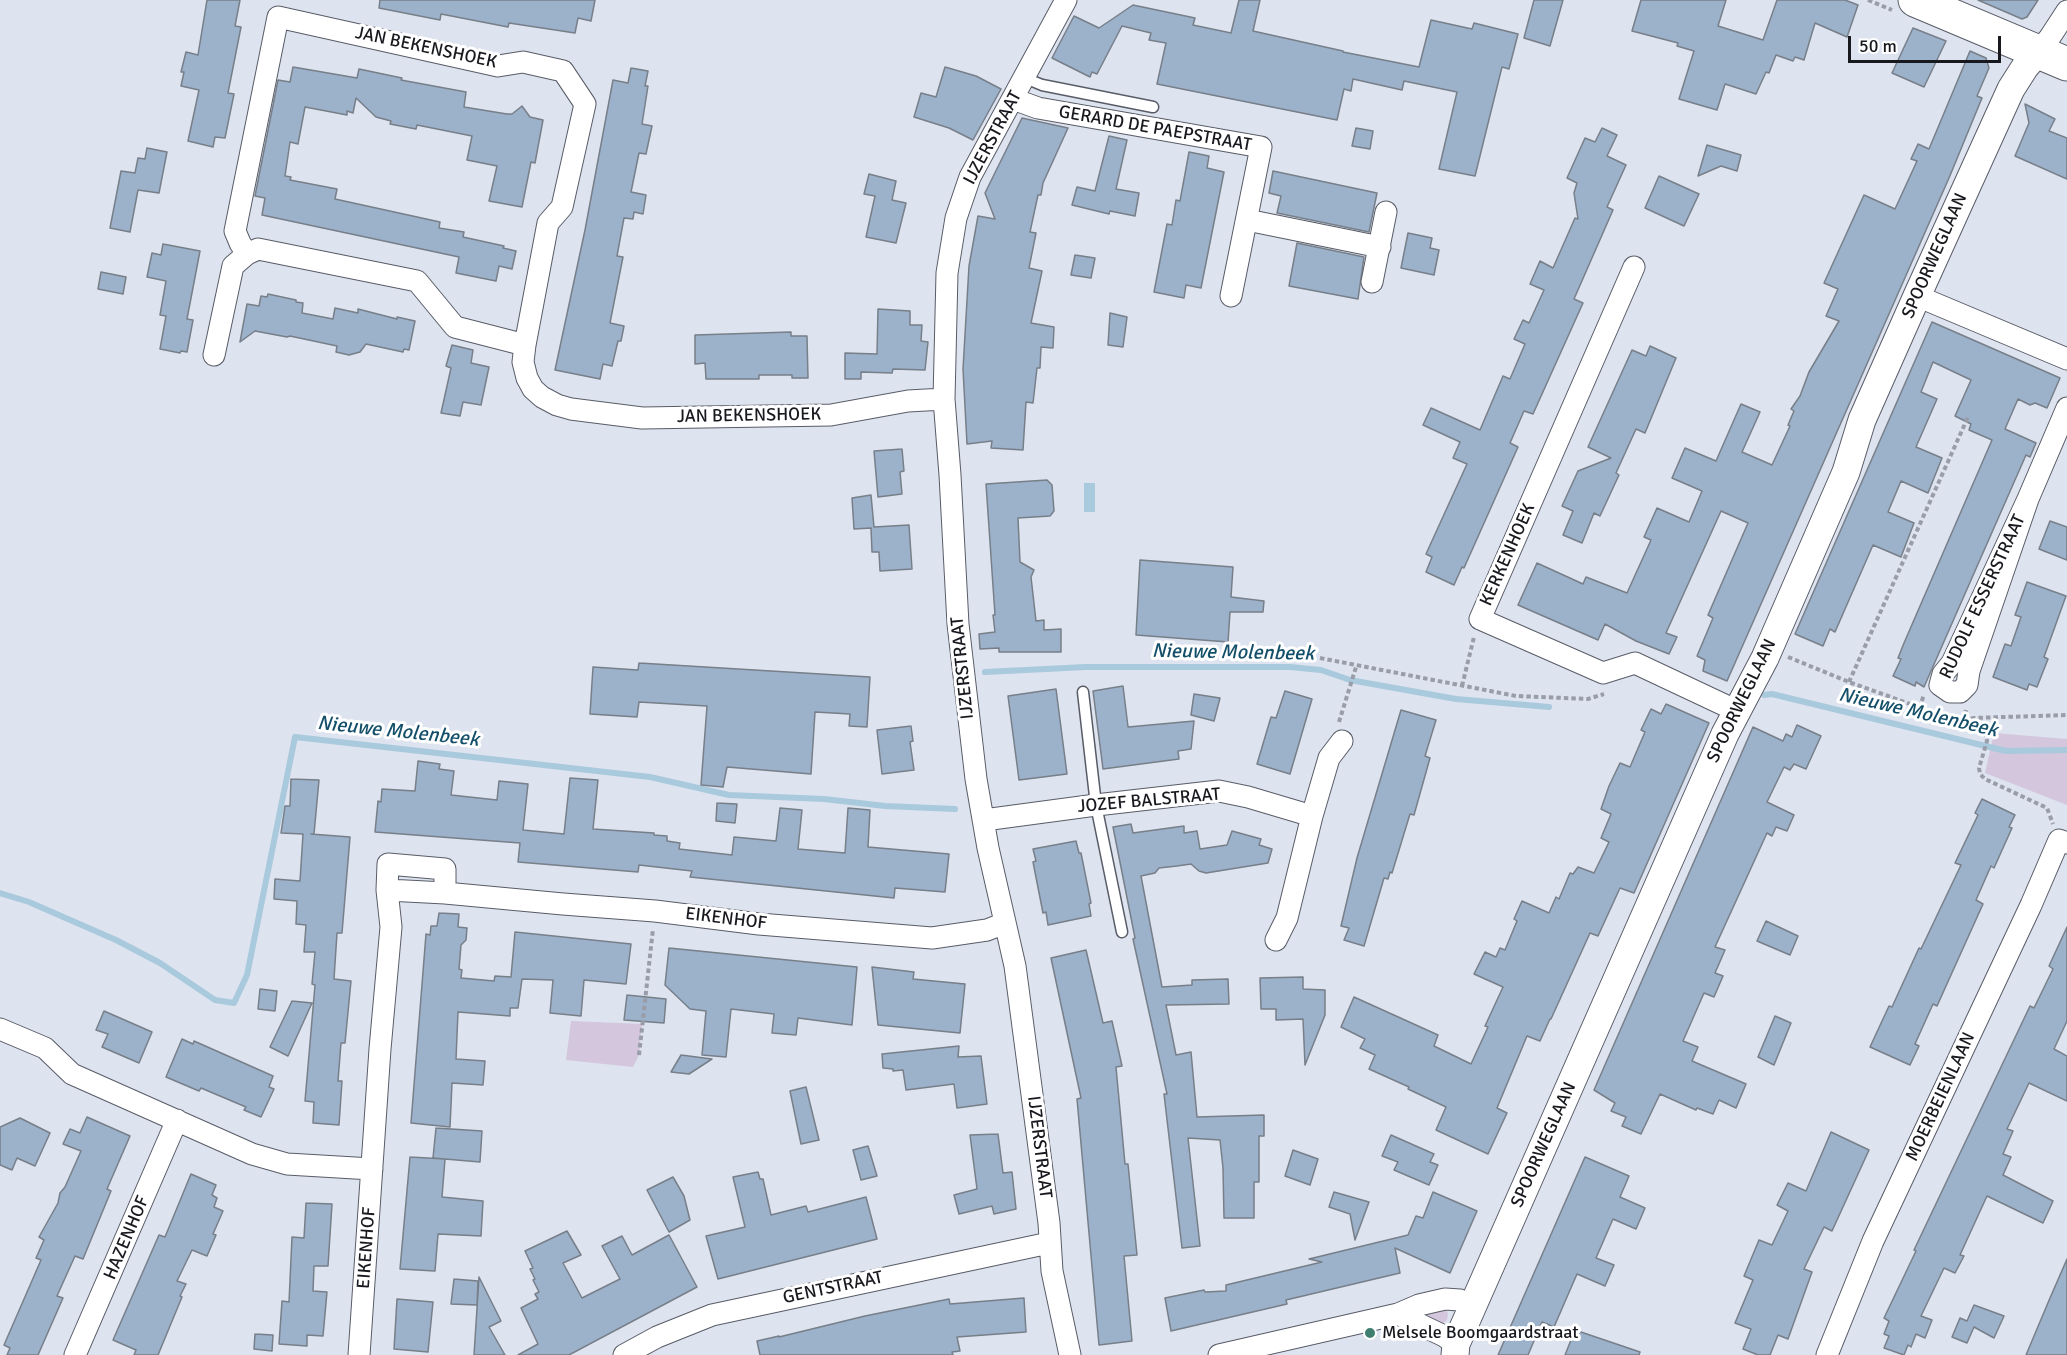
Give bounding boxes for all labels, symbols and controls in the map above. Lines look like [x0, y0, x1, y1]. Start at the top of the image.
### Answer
street label: JAN BEKENSHOEK [353, 22, 499, 74]
scale bar [1851, 24, 2004, 62]
text: 50 m [1859, 35, 1897, 57]
street label: IJZERSTRAAT [959, 87, 1027, 189]
street label: GERARD DE PAEPSTRAAT [1057, 101, 1253, 157]
street label: SPOORWEGLAAN [1898, 190, 1972, 322]
street label: JAN BEKENSHOEK [677, 404, 821, 428]
street label: KERKENHOEK [1476, 500, 1540, 610]
street label: RUDOLF ESSERSTRAAT [1935, 511, 2031, 683]
street label: IJZERSTRAAT [947, 616, 979, 720]
street label: SPOORWEGLAAN [1703, 636, 1781, 766]
water label: Nieuwe Molenbeek [1152, 640, 1314, 666]
water label: Nieuwe Molenbeek [1836, 683, 2000, 743]
water label: Nieuwe Molenbeek [316, 712, 480, 752]
street label: JOZEF BALSTRAAT [1077, 784, 1221, 818]
street label: EIKENHOF [684, 903, 768, 935]
street label: MOERBEIENLAAN [1902, 1029, 1980, 1165]
street label: SPOORWEGLAAN [1507, 1079, 1581, 1211]
street label: IJZERSTRAAT [1022, 1094, 1056, 1200]
street label: HAZENHOF [100, 1193, 154, 1283]
street label: EIKENHOF [353, 1206, 381, 1290]
street label: GENTSTRAAT [781, 1267, 885, 1309]
place label: Melsele Boomgaardstraat [1382, 1322, 1579, 1344]
marker: Melsele Boomgaardstraat [1363, 1326, 1377, 1340]

